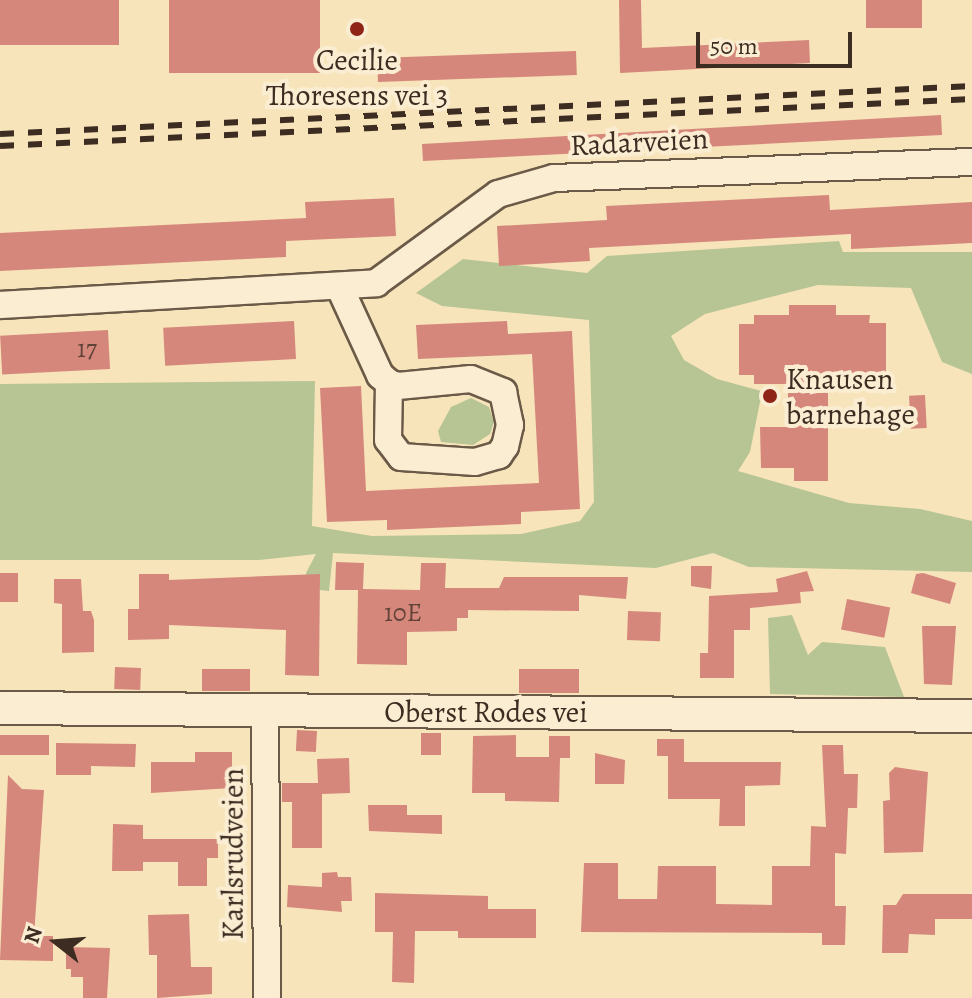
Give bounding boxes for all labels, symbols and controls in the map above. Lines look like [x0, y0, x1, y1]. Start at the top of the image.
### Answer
scale bar [700, 16, 856, 66]
marker: Cecilie Thoresens vei 3 [348, 20, 366, 38]
text: 50 m [710, 30, 758, 62]
place label: Cecilie Thoresens vei 3 [266, 42, 448, 112]
street label: Radarveien [569, 120, 709, 164]
house number: 17 [77, 333, 97, 365]
place label: Knausen barnehage [786, 361, 915, 432]
marker: Knausen barnehage [761, 387, 779, 405]
house number: 10E [384, 597, 422, 629]
street label: Oberst Rodes vei [384, 694, 588, 730]
street label: Karlsrudveien [215, 768, 251, 940]
north arrow [16, 902, 96, 982]
text: N [16, 923, 50, 947]

